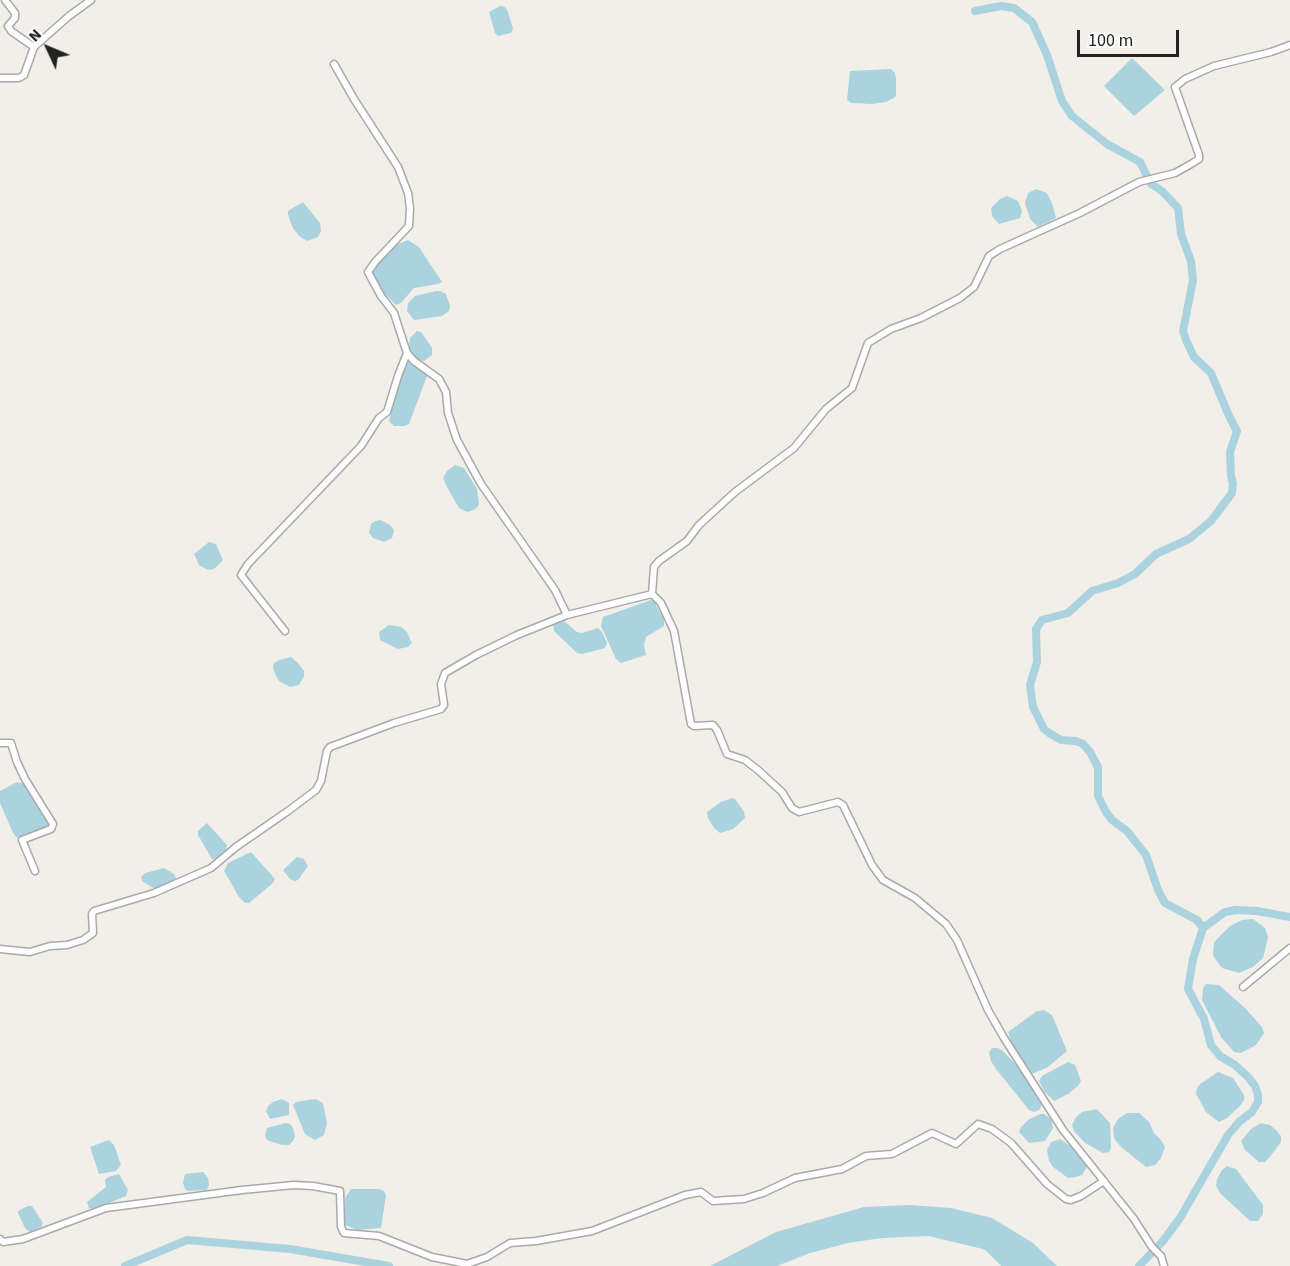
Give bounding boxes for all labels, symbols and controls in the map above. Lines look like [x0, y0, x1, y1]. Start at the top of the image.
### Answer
north arrow [18, 18, 78, 78]
scale bar [1080, 18, 1182, 56]
text: N [23, 24, 47, 47]
text: 100 m [1088, 28, 1133, 53]

